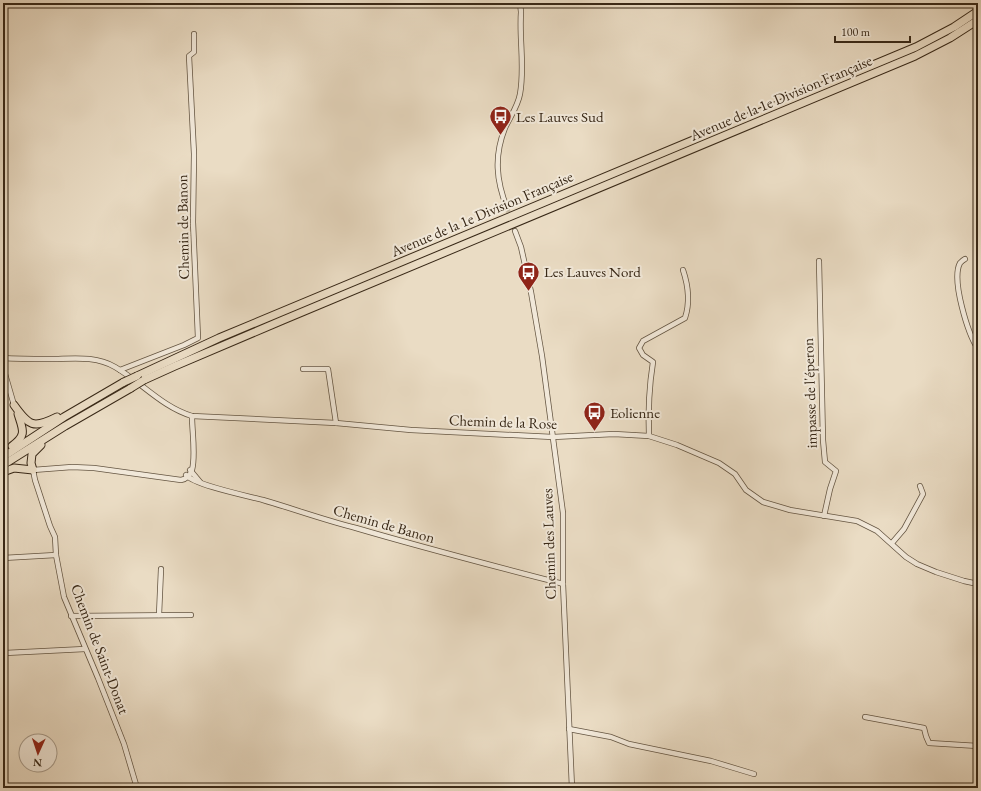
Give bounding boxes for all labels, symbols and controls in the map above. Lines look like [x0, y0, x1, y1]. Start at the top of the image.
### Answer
scale bar [835, 18, 910, 44]
text: 100 m [841, 24, 871, 40]
street label: Avenue de la 1e Division Française [686, 50, 875, 145]
bus stop icon: Les Lauves Sud [487, 104, 513, 137]
place label: Les Lauves Sud [516, 107, 604, 126]
street label: Avenue de la 1e Division Française [387, 166, 576, 261]
street label: Chemin de Banon [172, 174, 193, 280]
bus stop icon: Les Lauves Nord [515, 259, 541, 292]
place label: Les Lauves Nord [544, 262, 641, 281]
street label: impasse de l'éperon [798, 338, 821, 448]
bus stop icon: Eolienne [582, 400, 608, 433]
place label: Eolienne [610, 403, 660, 422]
street label: Chemin de la Rose [449, 410, 558, 433]
street label: Chemin des Lauves [537, 488, 560, 600]
street label: Chemin de Banon [331, 500, 437, 547]
street label: Chemin de Saint-Donat [67, 581, 134, 717]
north arrow [18, 733, 58, 773]
text: N [33, 756, 42, 770]

